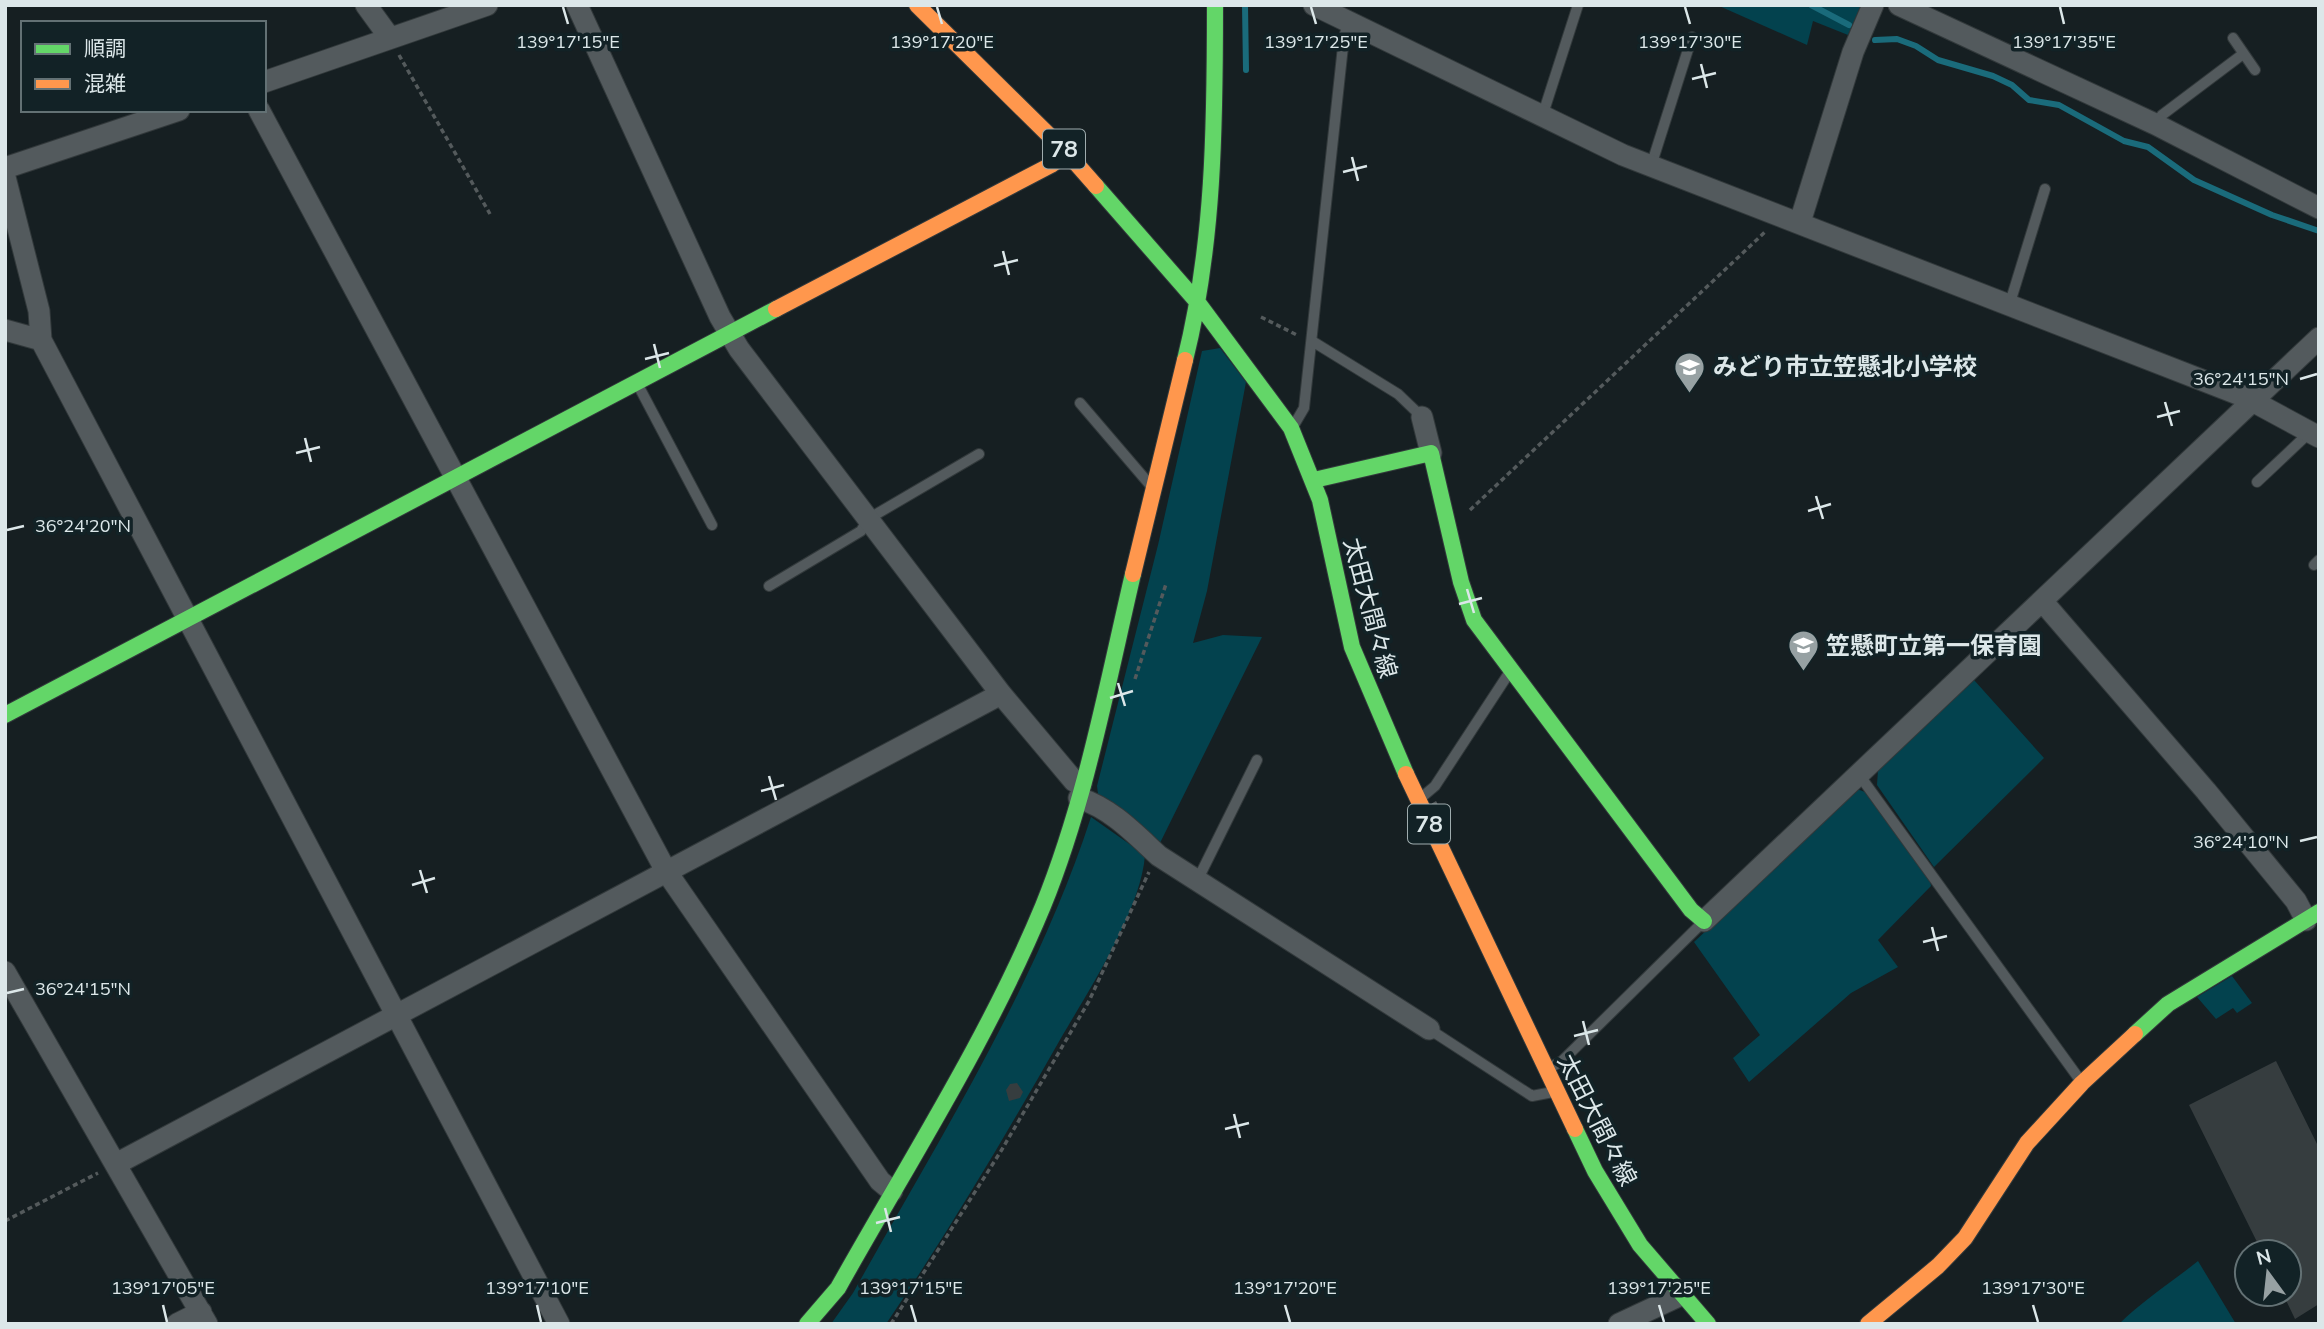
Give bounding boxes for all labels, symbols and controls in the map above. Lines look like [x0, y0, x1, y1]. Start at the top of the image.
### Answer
legend [21, 21, 266, 112]
text: 139°17'15"E [516, 30, 620, 53]
text: 139°17'20"E [890, 30, 994, 53]
text: 139°17'25"E [1264, 30, 1368, 53]
text: 139°17'30"E [1638, 30, 1742, 53]
text: 139°17'35"E [2012, 30, 2116, 53]
text: 順調 [84, 35, 126, 61]
text: 混雑 [84, 70, 126, 96]
road number: 78 [1043, 130, 1085, 168]
school or university icon: みどり市立笠懸北小学校 [1673, 350, 1707, 394]
place label: みどり市立笠懸北小学校 [1713, 351, 1977, 381]
text: 36°24'15"N [2193, 367, 2289, 390]
text: 36°24'20"N [35, 514, 131, 537]
street label: 太田大間々線 [1338, 534, 1404, 681]
school or university icon: 笠懸町立第一保育園 [1786, 629, 1820, 673]
place label: 笠懸町立第一保育園 [1826, 630, 2042, 660]
road number: 78 [1408, 804, 1450, 844]
text: 36°24'10"N [2193, 830, 2289, 853]
text: 36°24'15"N [35, 977, 131, 1000]
street label: 太田大間々線 [1552, 1049, 1644, 1191]
north arrow [2233, 1238, 2303, 1308]
text: N [2254, 1243, 2274, 1270]
text: 139°17'05"E [111, 1276, 215, 1299]
text: 139°17'10"E [485, 1276, 589, 1299]
text: 139°17'15"E [859, 1276, 963, 1299]
text: 139°17'20"E [1233, 1276, 1337, 1299]
text: 139°17'25"E [1607, 1276, 1711, 1299]
text: 139°17'30"E [1981, 1276, 2085, 1299]

